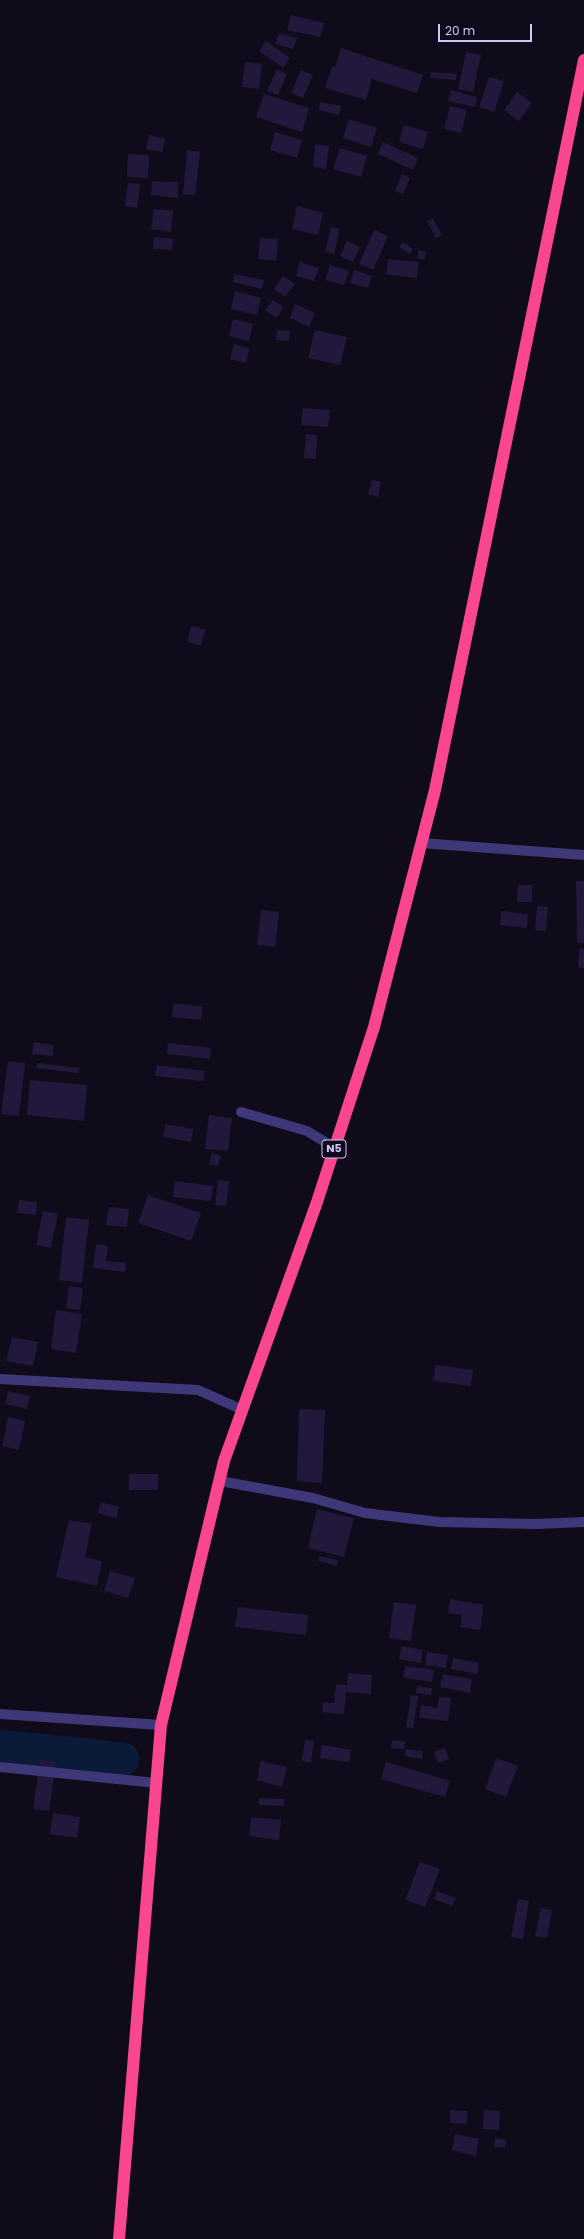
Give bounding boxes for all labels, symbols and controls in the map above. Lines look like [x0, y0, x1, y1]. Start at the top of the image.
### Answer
scale bar [440, 16, 534, 42]
text: 20 m [445, 22, 475, 39]
road number: N5 [322, 1140, 346, 1158]

